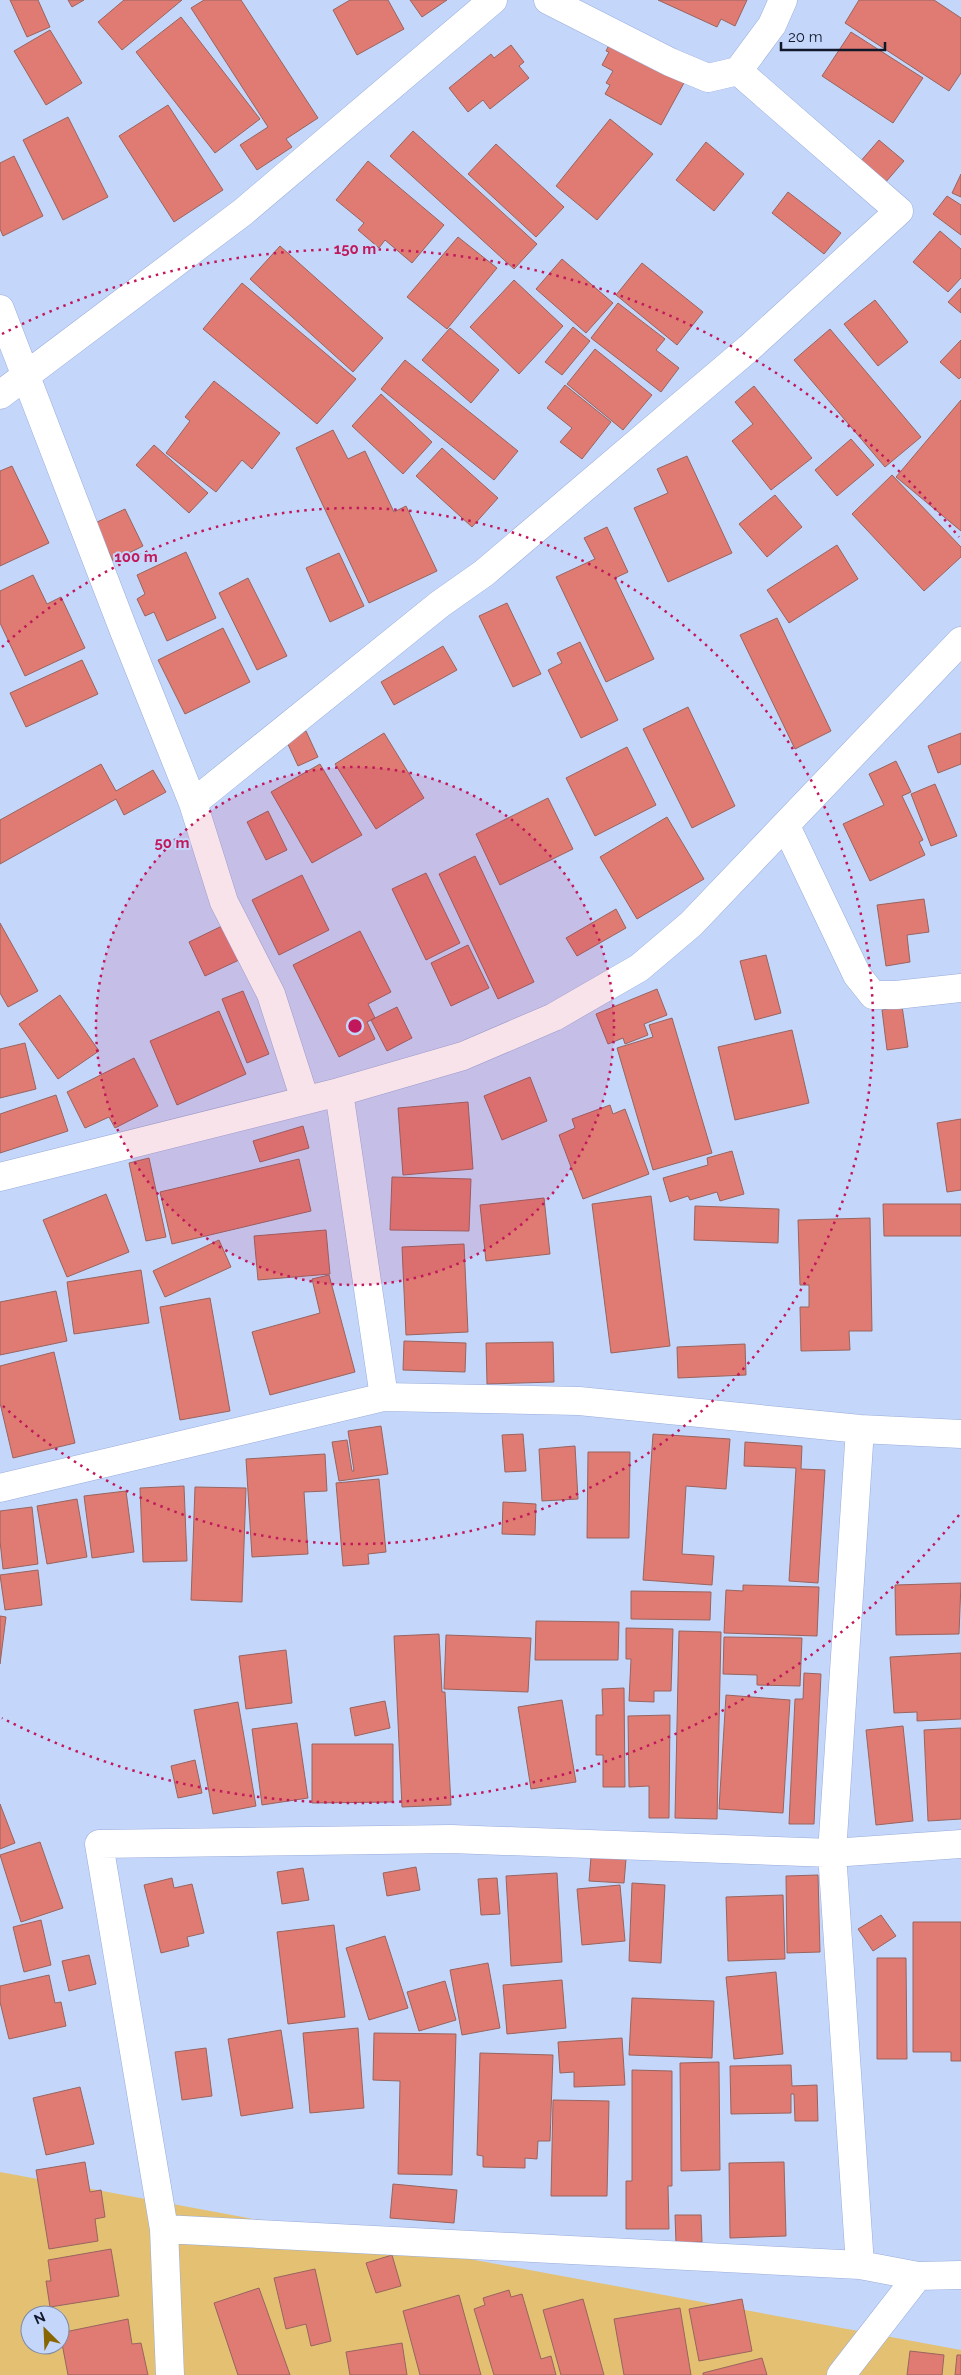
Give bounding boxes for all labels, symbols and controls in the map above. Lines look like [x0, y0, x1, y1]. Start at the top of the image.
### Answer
scale bar [781, 20, 885, 52]
text: 20 m [788, 28, 823, 46]
text: 150 m [334, 240, 376, 258]
text: 100 m [114, 548, 158, 566]
text: 50 m [154, 834, 190, 852]
centre of rings [346, 1017, 364, 1035]
north arrow [20, 2305, 70, 2355]
text: N [32, 2309, 48, 2328]

